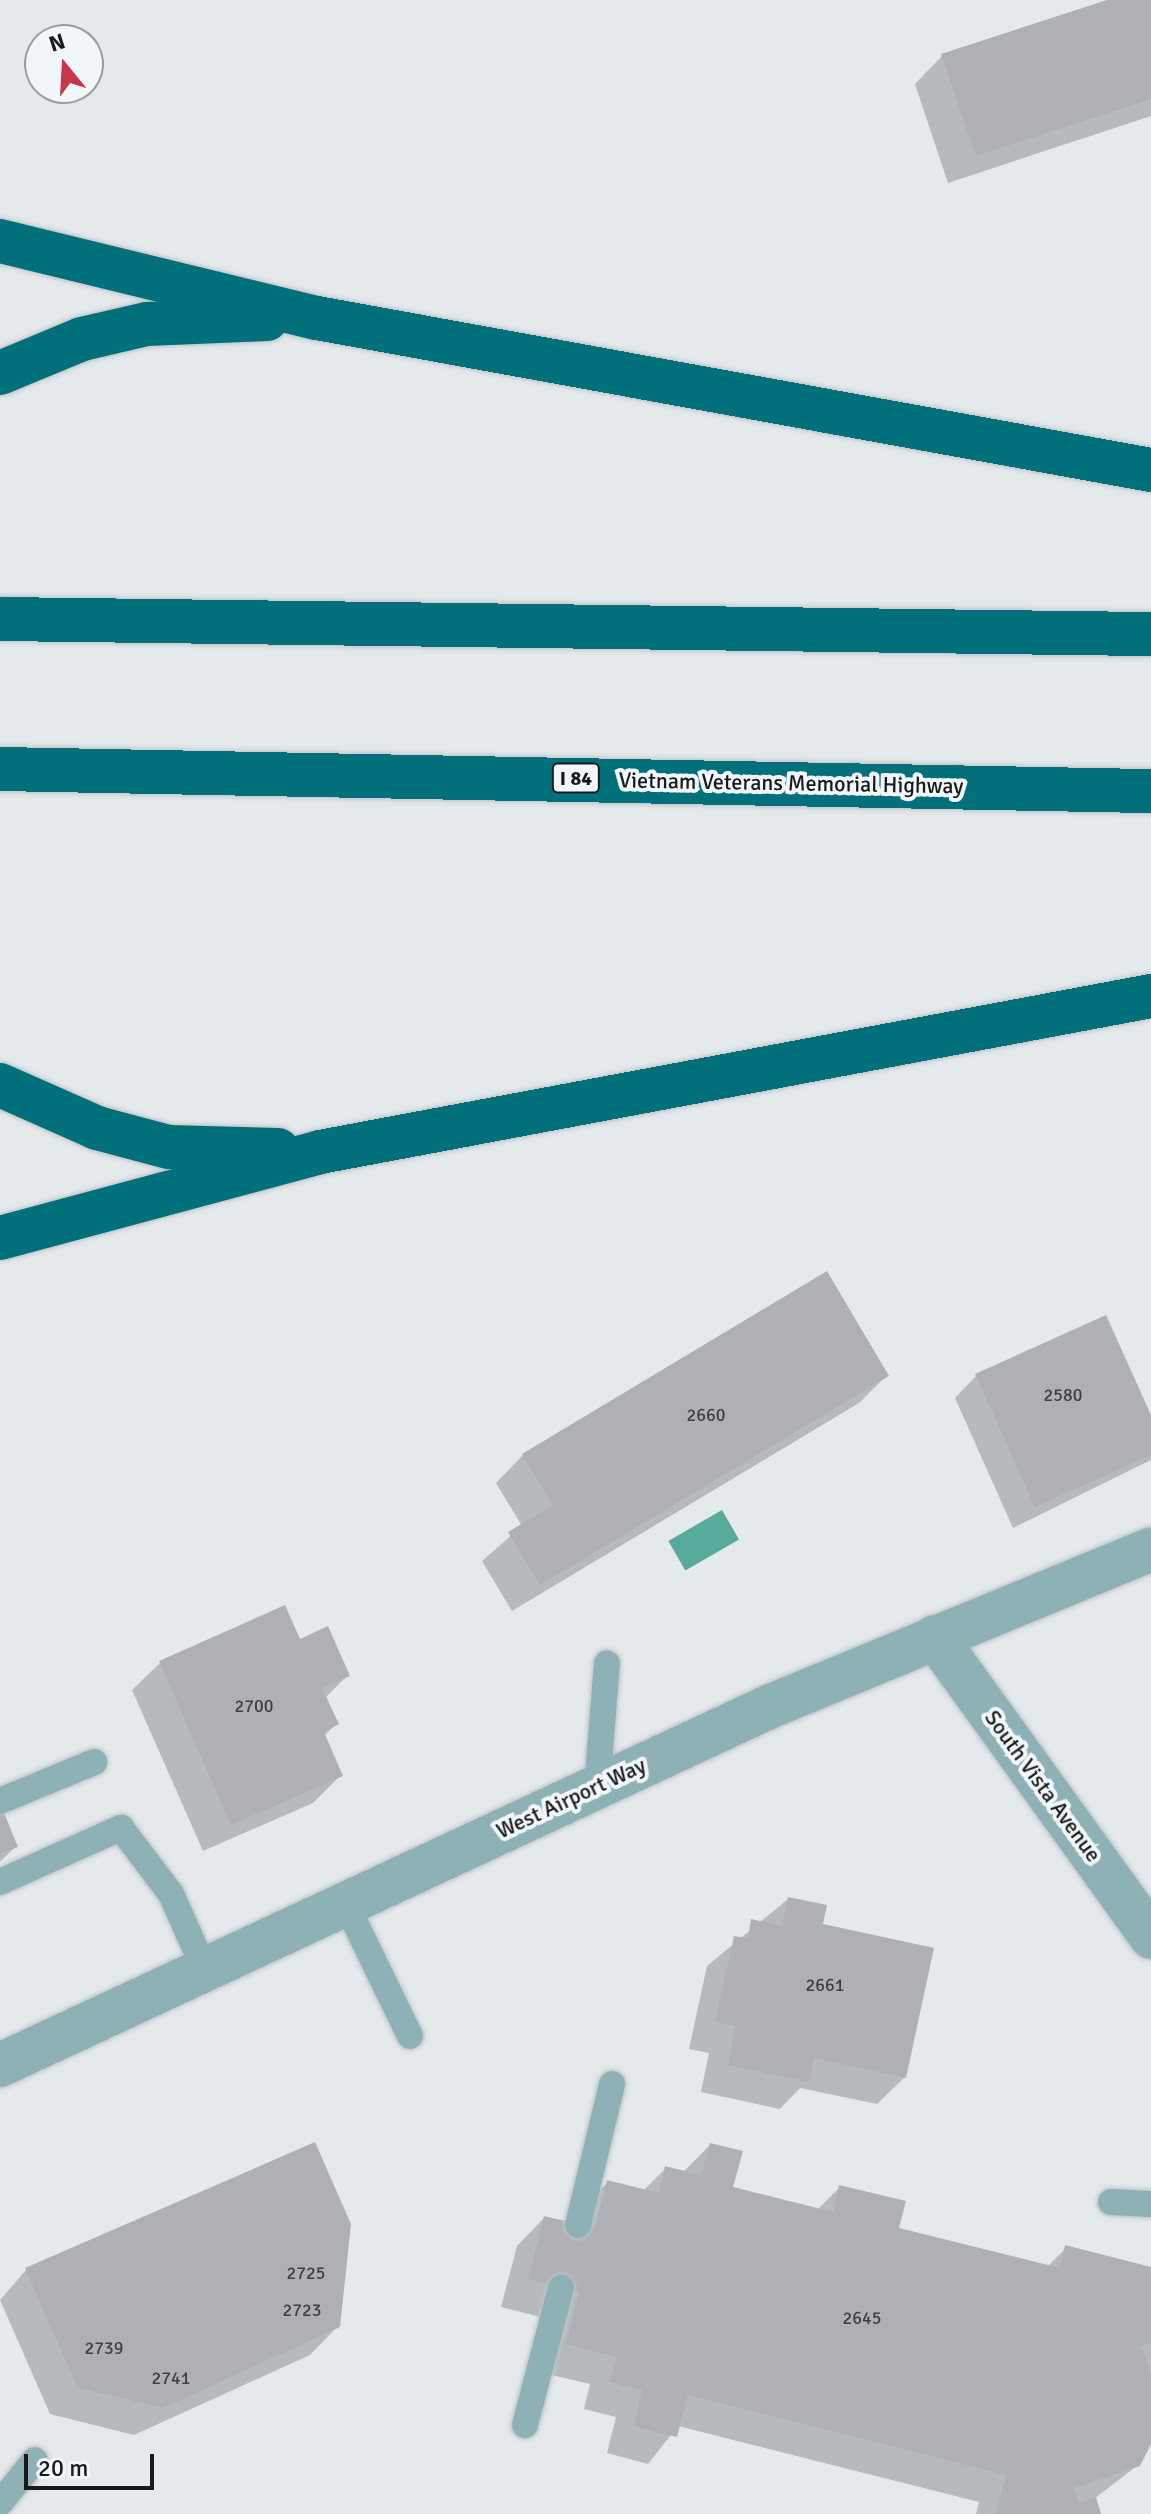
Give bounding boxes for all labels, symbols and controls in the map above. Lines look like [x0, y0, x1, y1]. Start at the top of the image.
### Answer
north arrow [24, 24, 104, 104]
text: N [46, 27, 69, 58]
road number: I 84 [550, 762, 602, 794]
street label: Vietnam Veterans Memorial Highway [618, 767, 964, 799]
house number: 2580 [1044, 1384, 1082, 1406]
house number: 2660 [687, 1404, 725, 1426]
house number: 2700 [235, 1695, 273, 1717]
street label: South Vista Avenue [979, 1705, 1107, 1867]
street label: West Airport Way [492, 1752, 650, 1844]
house number: 2661 [806, 1974, 844, 1996]
house number: 2725 [287, 2262, 325, 2284]
house number: 2723 [283, 2299, 321, 2321]
house number: 2645 [843, 2307, 881, 2329]
house number: 2739 [85, 2337, 123, 2359]
house number: 2741 [152, 2367, 190, 2389]
scale bar [28, 2438, 158, 2488]
text: 20 m [38, 2453, 88, 2483]

